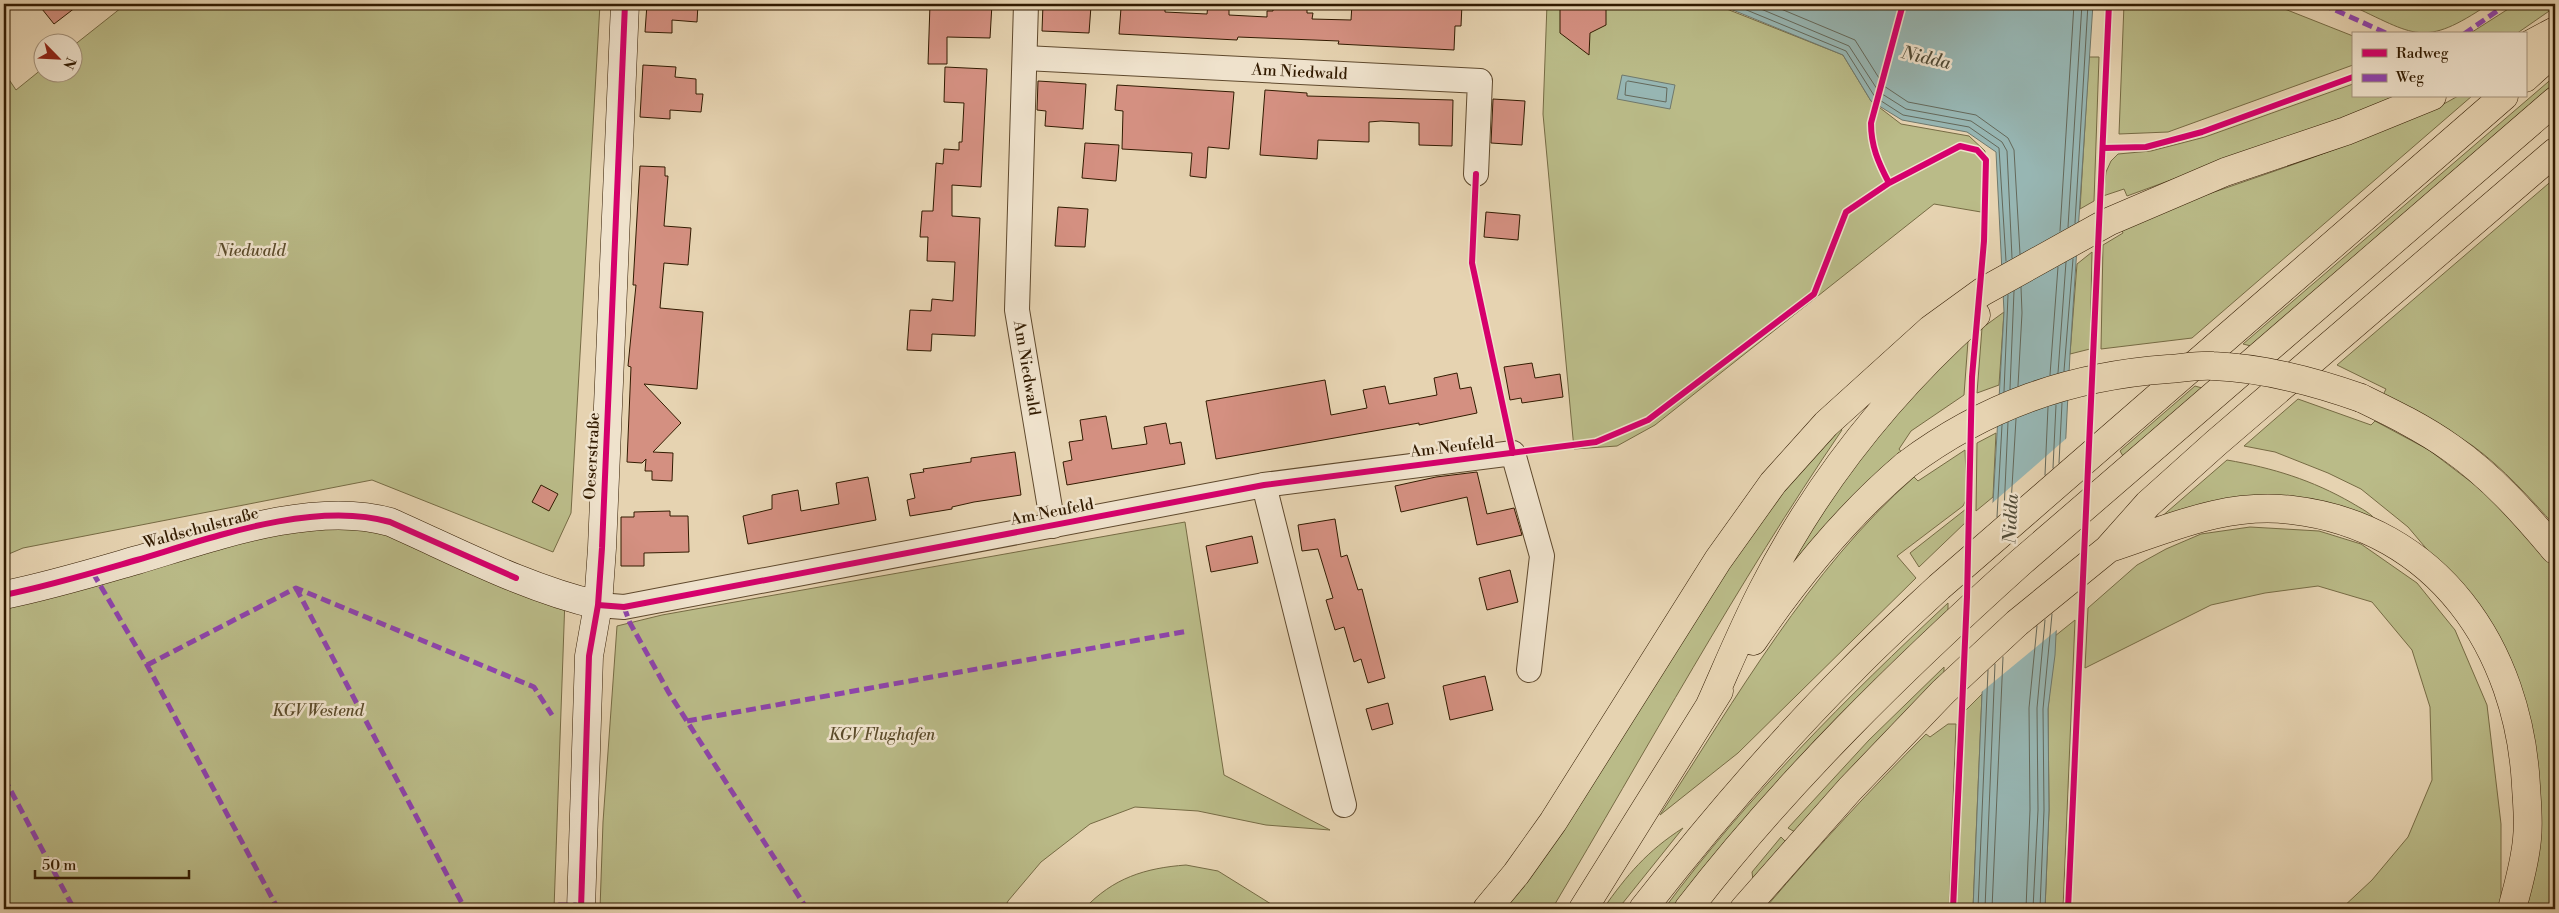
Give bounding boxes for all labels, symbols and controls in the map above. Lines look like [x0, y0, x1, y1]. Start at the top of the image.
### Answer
north arrow [32, 32, 82, 82]
legend [2352, 32, 2526, 98]
water label: Nidda [1898, 41, 1954, 75]
text: Radweg [2396, 44, 2449, 63]
text: N [58, 54, 79, 72]
street label: Am Niedwald [1250, 59, 1348, 84]
text: Weg [2395, 68, 2424, 87]
park label: Niedwald [216, 241, 287, 261]
street label: Am Niedwald [1009, 318, 1044, 417]
street label: Oeserstraße [580, 412, 604, 500]
street label: Am Neufeld [1408, 432, 1495, 462]
water label: Nidda [1998, 493, 2024, 545]
street label: Am Neufeld [1008, 494, 1095, 530]
street label: Waldschulstraße [140, 503, 261, 553]
park label: KGV Westend [272, 701, 365, 721]
park label: KGV Flughafen [829, 725, 936, 745]
scale bar [35, 848, 189, 880]
text: 50 m [42, 856, 76, 875]

